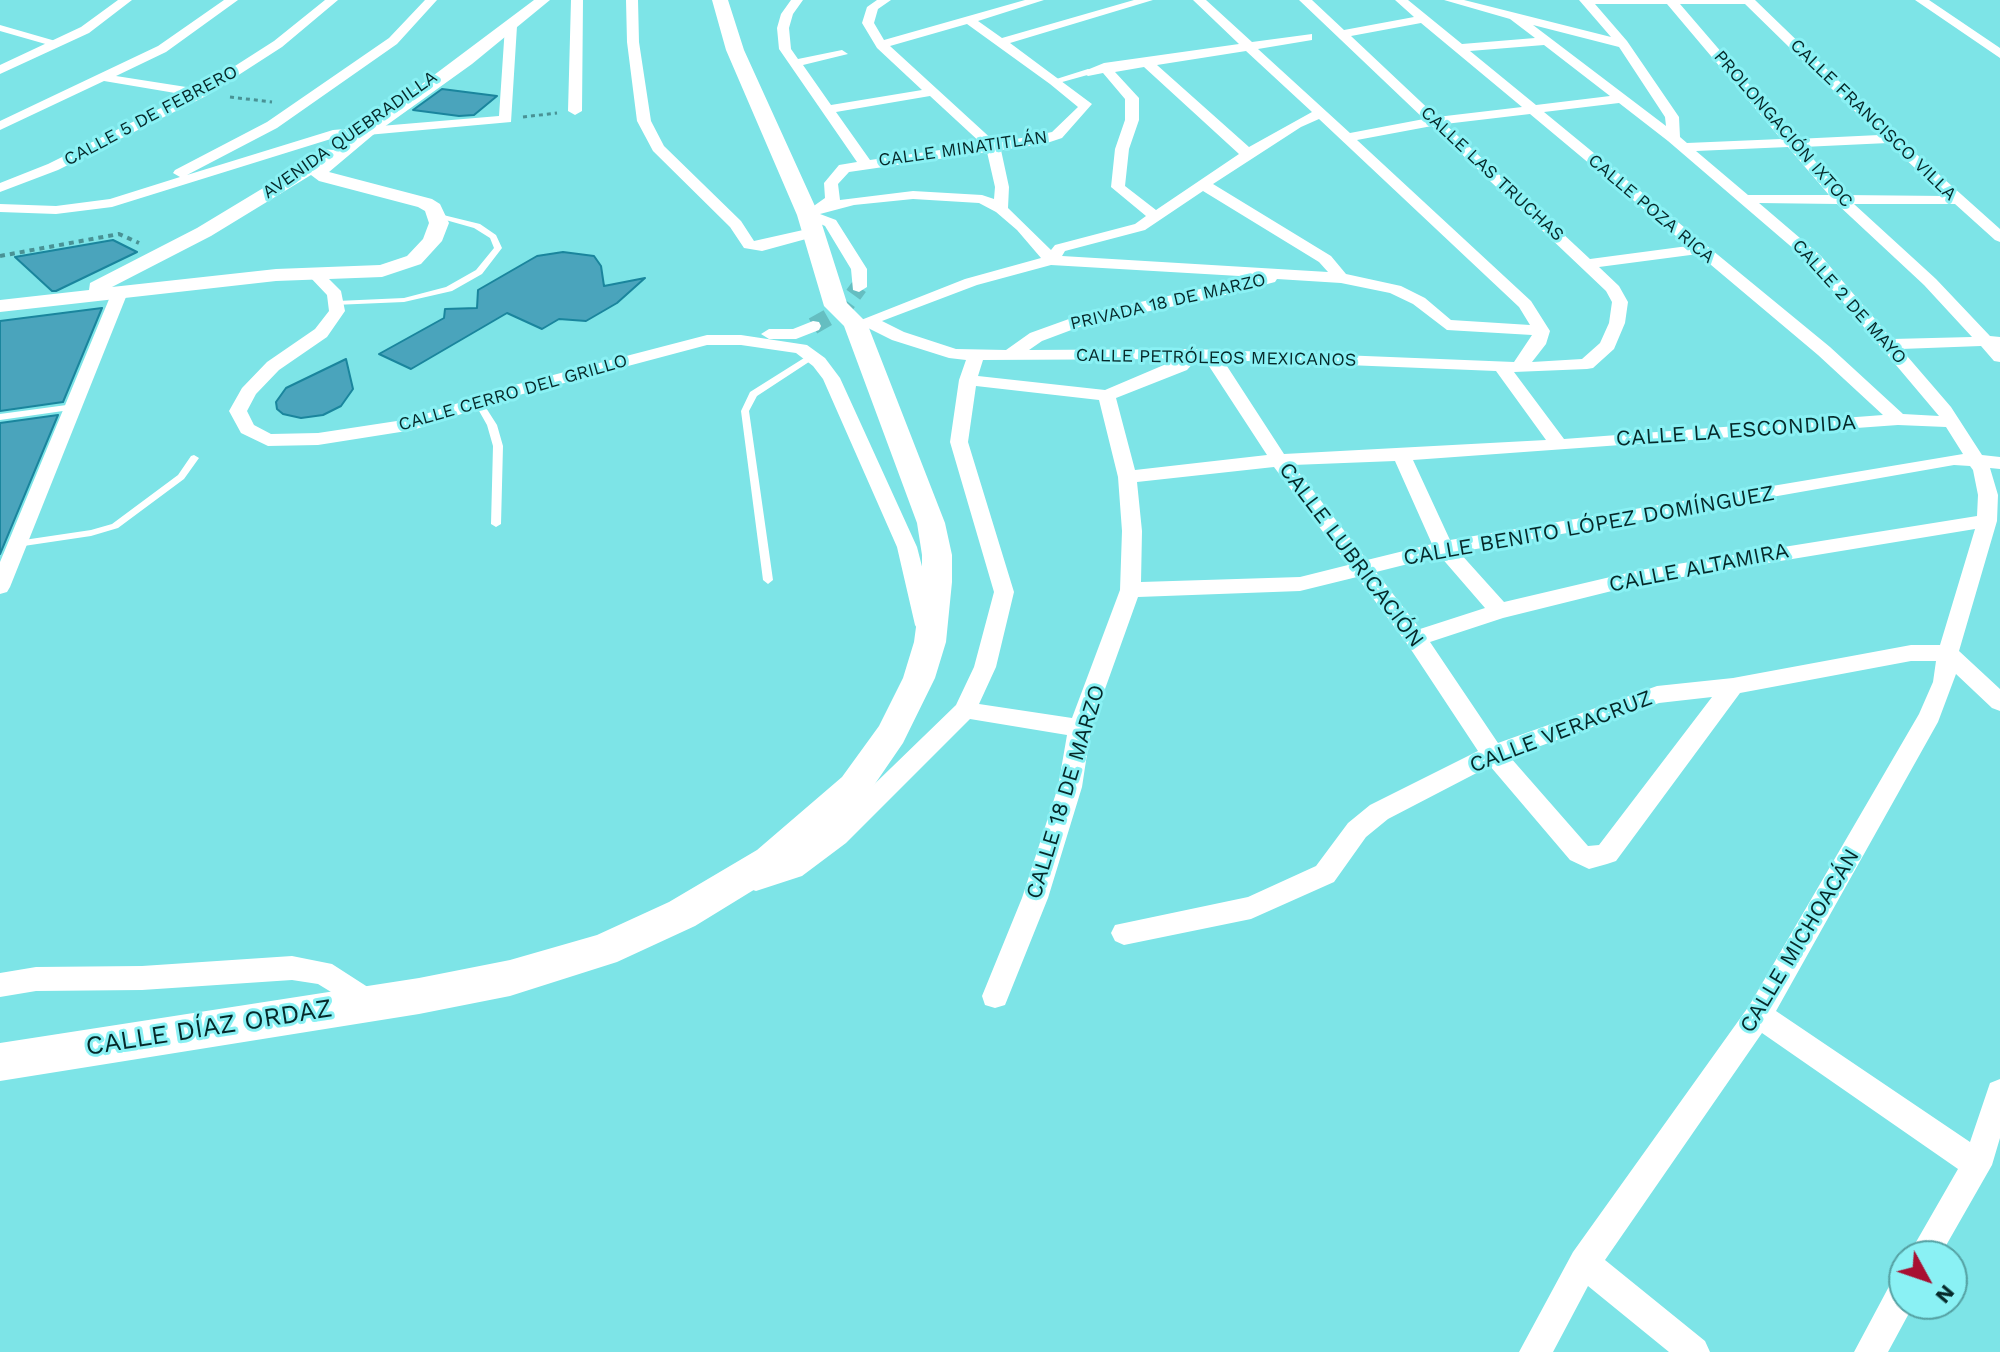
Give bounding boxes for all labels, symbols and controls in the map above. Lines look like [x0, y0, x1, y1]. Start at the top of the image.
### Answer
street label: CALLE FRANCISCO VILLA [1785, 35, 1961, 205]
street label: PROLONGACIÓN IXTOC [1709, 46, 1857, 212]
street label: CALLE 5 DE FEBRERO [60, 61, 242, 171]
street label: AVENIDA QUEBRADILLA [259, 66, 441, 204]
street label: CALLE LAS TRUCHAS [1416, 102, 1568, 246]
street label: CALLE MINATITLÁN [877, 126, 1049, 172]
street label: CALLE POZA RICA [1583, 150, 1719, 268]
street label: CALLE 2 DE MAYO [1787, 235, 1911, 369]
street label: PRIVADA 18 DE MARZO [1068, 269, 1268, 335]
street label: CALLE PETRÓLEOS MEXICANOS [1076, 345, 1356, 371]
street label: CALLE CERRO DEL GRILLO [396, 350, 630, 436]
street label: CALLE LA ESCONDIDA [1615, 409, 1857, 453]
street label: CALLE LUBRICACIÓN [1273, 457, 1429, 653]
street label: CALLE BENITO LÓPEZ DOMÍNGUEZ [1401, 480, 1777, 572]
street label: CALLE ALTAMIRA [1607, 538, 1791, 598]
street label: CALLE 18 DE MARZO [1021, 682, 1111, 902]
street label: CALLE VERACRUZ [1466, 685, 1656, 779]
street label: CALLE MICHOACÁN [1735, 844, 1865, 1038]
street label: CALLE DÍAZ ORDAZ [84, 993, 334, 1063]
north arrow [1888, 1240, 1968, 1320]
text: N [1930, 1280, 1960, 1309]

